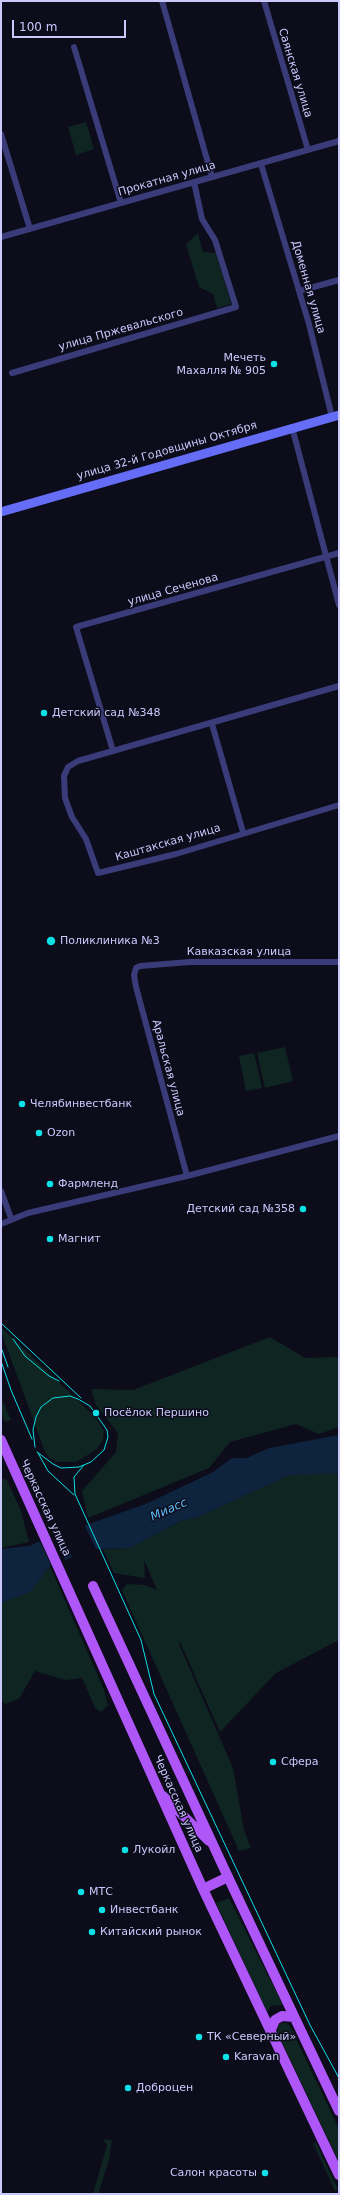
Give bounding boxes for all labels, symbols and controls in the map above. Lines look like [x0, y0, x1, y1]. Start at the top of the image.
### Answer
scale bar [14, 12, 128, 38]
text: 100 m [19, 20, 57, 34]
street label: Саянская улица [275, 27, 315, 119]
street label: Прокатная улица [117, 159, 217, 199]
street label: Доменная улица [288, 239, 328, 335]
street label: улица Пржевальского [57, 306, 185, 354]
place label: Мечеть Махалля № 905 [176, 351, 266, 377]
marker: Мечеть Махалля № 905 [269, 359, 279, 369]
street label: улица 32-й Годовщины Октября [75, 419, 259, 483]
street label: улица Сеченова [126, 571, 220, 609]
place label: Детский сад №348 [52, 706, 161, 720]
marker: Детский сад №348 [39, 708, 49, 718]
street label: Каштакская улица [114, 822, 222, 864]
place label: Поликлиника №3 [60, 934, 160, 948]
marker: Поликлиника №3 [45, 935, 57, 947]
street label: Кавказская улица [187, 945, 291, 959]
street label: Аральская улица [149, 1018, 187, 1118]
place label: Челябинвестбанк [30, 1097, 132, 1111]
marker: Челябинвестбанк [17, 1099, 27, 1109]
place label: Ozon [47, 1126, 75, 1140]
marker: Ozon [34, 1128, 44, 1138]
place label: Фармленд [58, 1177, 118, 1191]
marker: Фармленд [45, 1179, 55, 1189]
place label: Детский сад №358 [186, 1202, 295, 1216]
marker: Детский сад №358 [298, 1204, 308, 1214]
place label: Магнит [58, 1232, 101, 1246]
marker: Магнит [45, 1234, 55, 1244]
place label: Посёлок Першино [104, 1406, 209, 1420]
marker: Посёлок Першино [91, 1408, 101, 1418]
street label: Черкасская улица [17, 1458, 73, 1558]
water label: Миасс [148, 1496, 190, 1524]
street label: Черкасская улица [151, 1753, 205, 1855]
place label: Сфера [281, 1755, 319, 1769]
marker: Сфера [268, 1757, 278, 1767]
place label: Лукойл [133, 1843, 175, 1857]
marker: Лукойл [120, 1845, 130, 1855]
place label: МТС [89, 1885, 113, 1899]
marker: МТС [76, 1887, 86, 1897]
place label: Инвестбанк [110, 1903, 178, 1917]
marker: Инвестбанк [97, 1905, 107, 1915]
place label: Китайский рынок [100, 1925, 202, 1939]
marker: Китайский рынок [87, 1927, 97, 1937]
place label: ТК «Северный» [207, 2030, 296, 2044]
marker: ТК «Северный» [194, 2032, 204, 2042]
place label: Karavan [234, 2050, 279, 2064]
marker: Karavan [221, 2052, 231, 2062]
place label: Доброцен [136, 2081, 193, 2095]
marker: Доброцен [123, 2083, 133, 2093]
place label: Салон красоты [170, 2166, 257, 2180]
marker: Салон красоты [260, 2168, 270, 2178]

